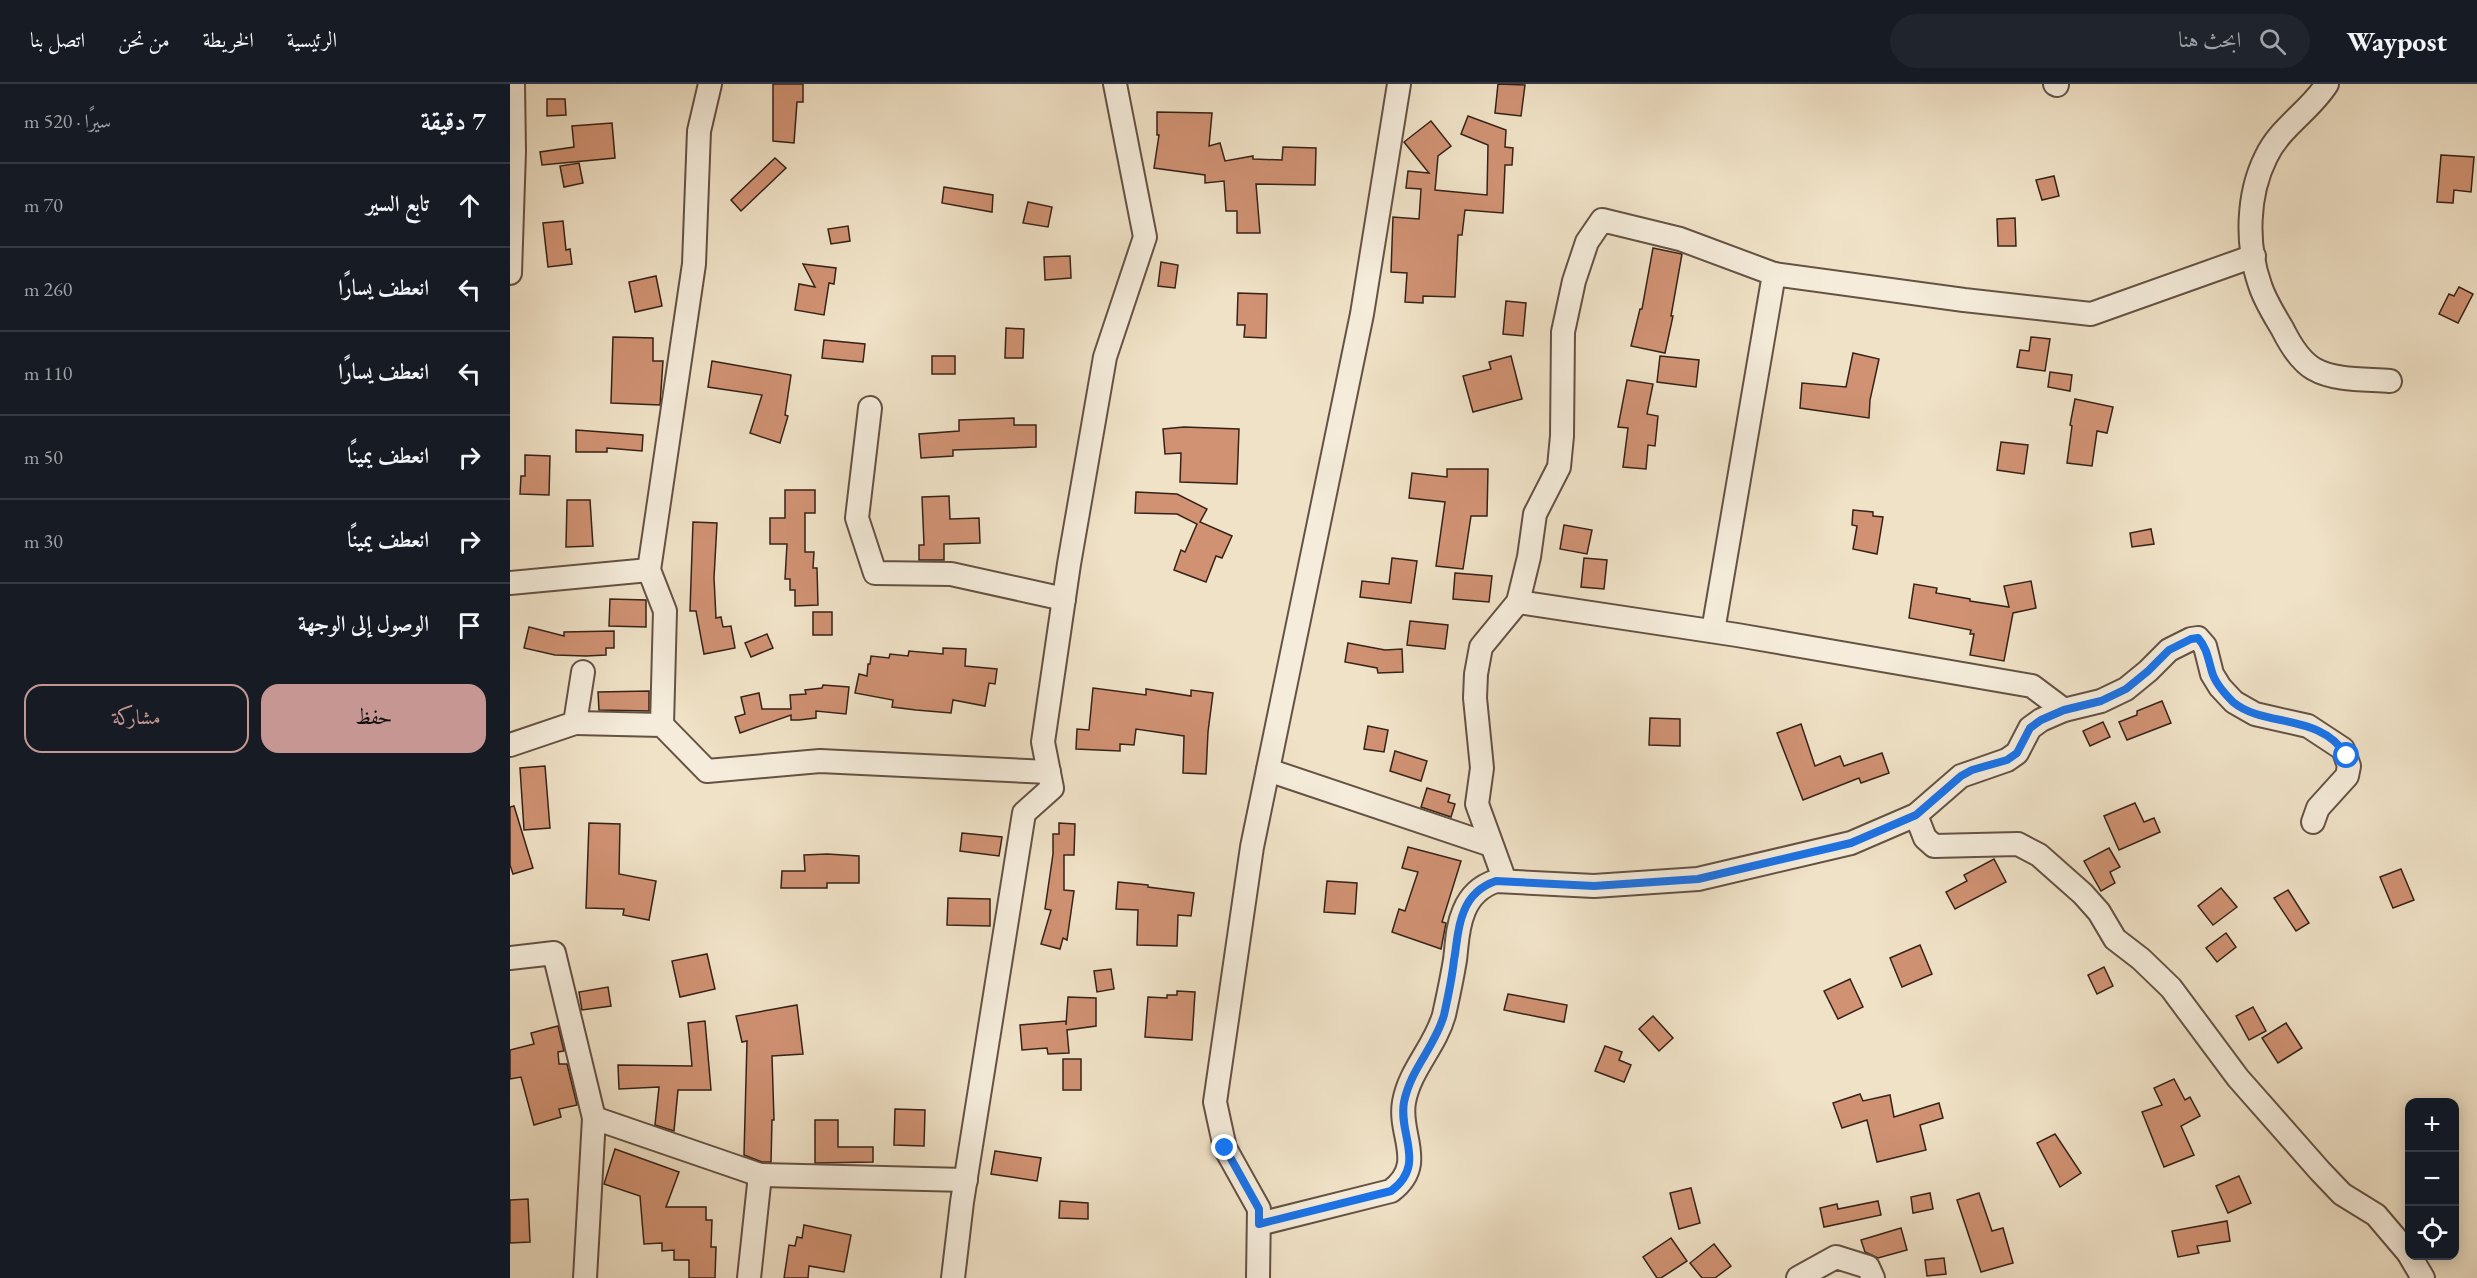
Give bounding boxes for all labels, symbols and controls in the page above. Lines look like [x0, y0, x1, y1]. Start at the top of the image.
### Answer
search box [1890, 14, 2310, 68]
text: Waypost [2346, 23, 2447, 59]
text: ابحث هنا [2178, 25, 2241, 54]
icon: search [2256, 25, 2289, 58]
text: اتصل بنا [30, 26, 85, 53]
text: من نحن [118, 26, 170, 53]
text: الخريطة [203, 26, 254, 53]
text: الرئيسية [287, 26, 337, 53]
text: 7 دقيقة [421, 104, 486, 138]
text: سيرًا · 520 m [24, 108, 111, 134]
text: تابع السير [366, 189, 429, 218]
icon: ahead [453, 189, 486, 222]
text: 70 m [24, 192, 63, 218]
text: انعطف يسارًا [338, 273, 429, 302]
icon: left [453, 273, 486, 306]
text: 260 m [24, 276, 72, 302]
text: انعطف يسارًا [338, 357, 429, 386]
icon: left [453, 357, 486, 390]
text: 110 m [24, 360, 72, 386]
text: انعطف يمينًا [347, 441, 429, 470]
icon: right [453, 441, 486, 474]
text: 50 m [24, 444, 63, 470]
text: انعطف يمينًا [347, 525, 429, 554]
icon: right [453, 525, 486, 558]
text: 30 m [24, 528, 63, 554]
text: الوصول إلى الوجهة [298, 609, 429, 638]
icon: arrive [453, 609, 486, 642]
button: مشاركة [24, 684, 249, 753]
button: حفظ [261, 684, 486, 753]
route start [2333, 742, 2359, 768]
map controls [2405, 1098, 2459, 1260]
button: + [2405, 1098, 2459, 1152]
route end [1211, 1134, 1237, 1160]
button: − [2405, 1152, 2459, 1206]
button: locate [2405, 1206, 2459, 1260]

